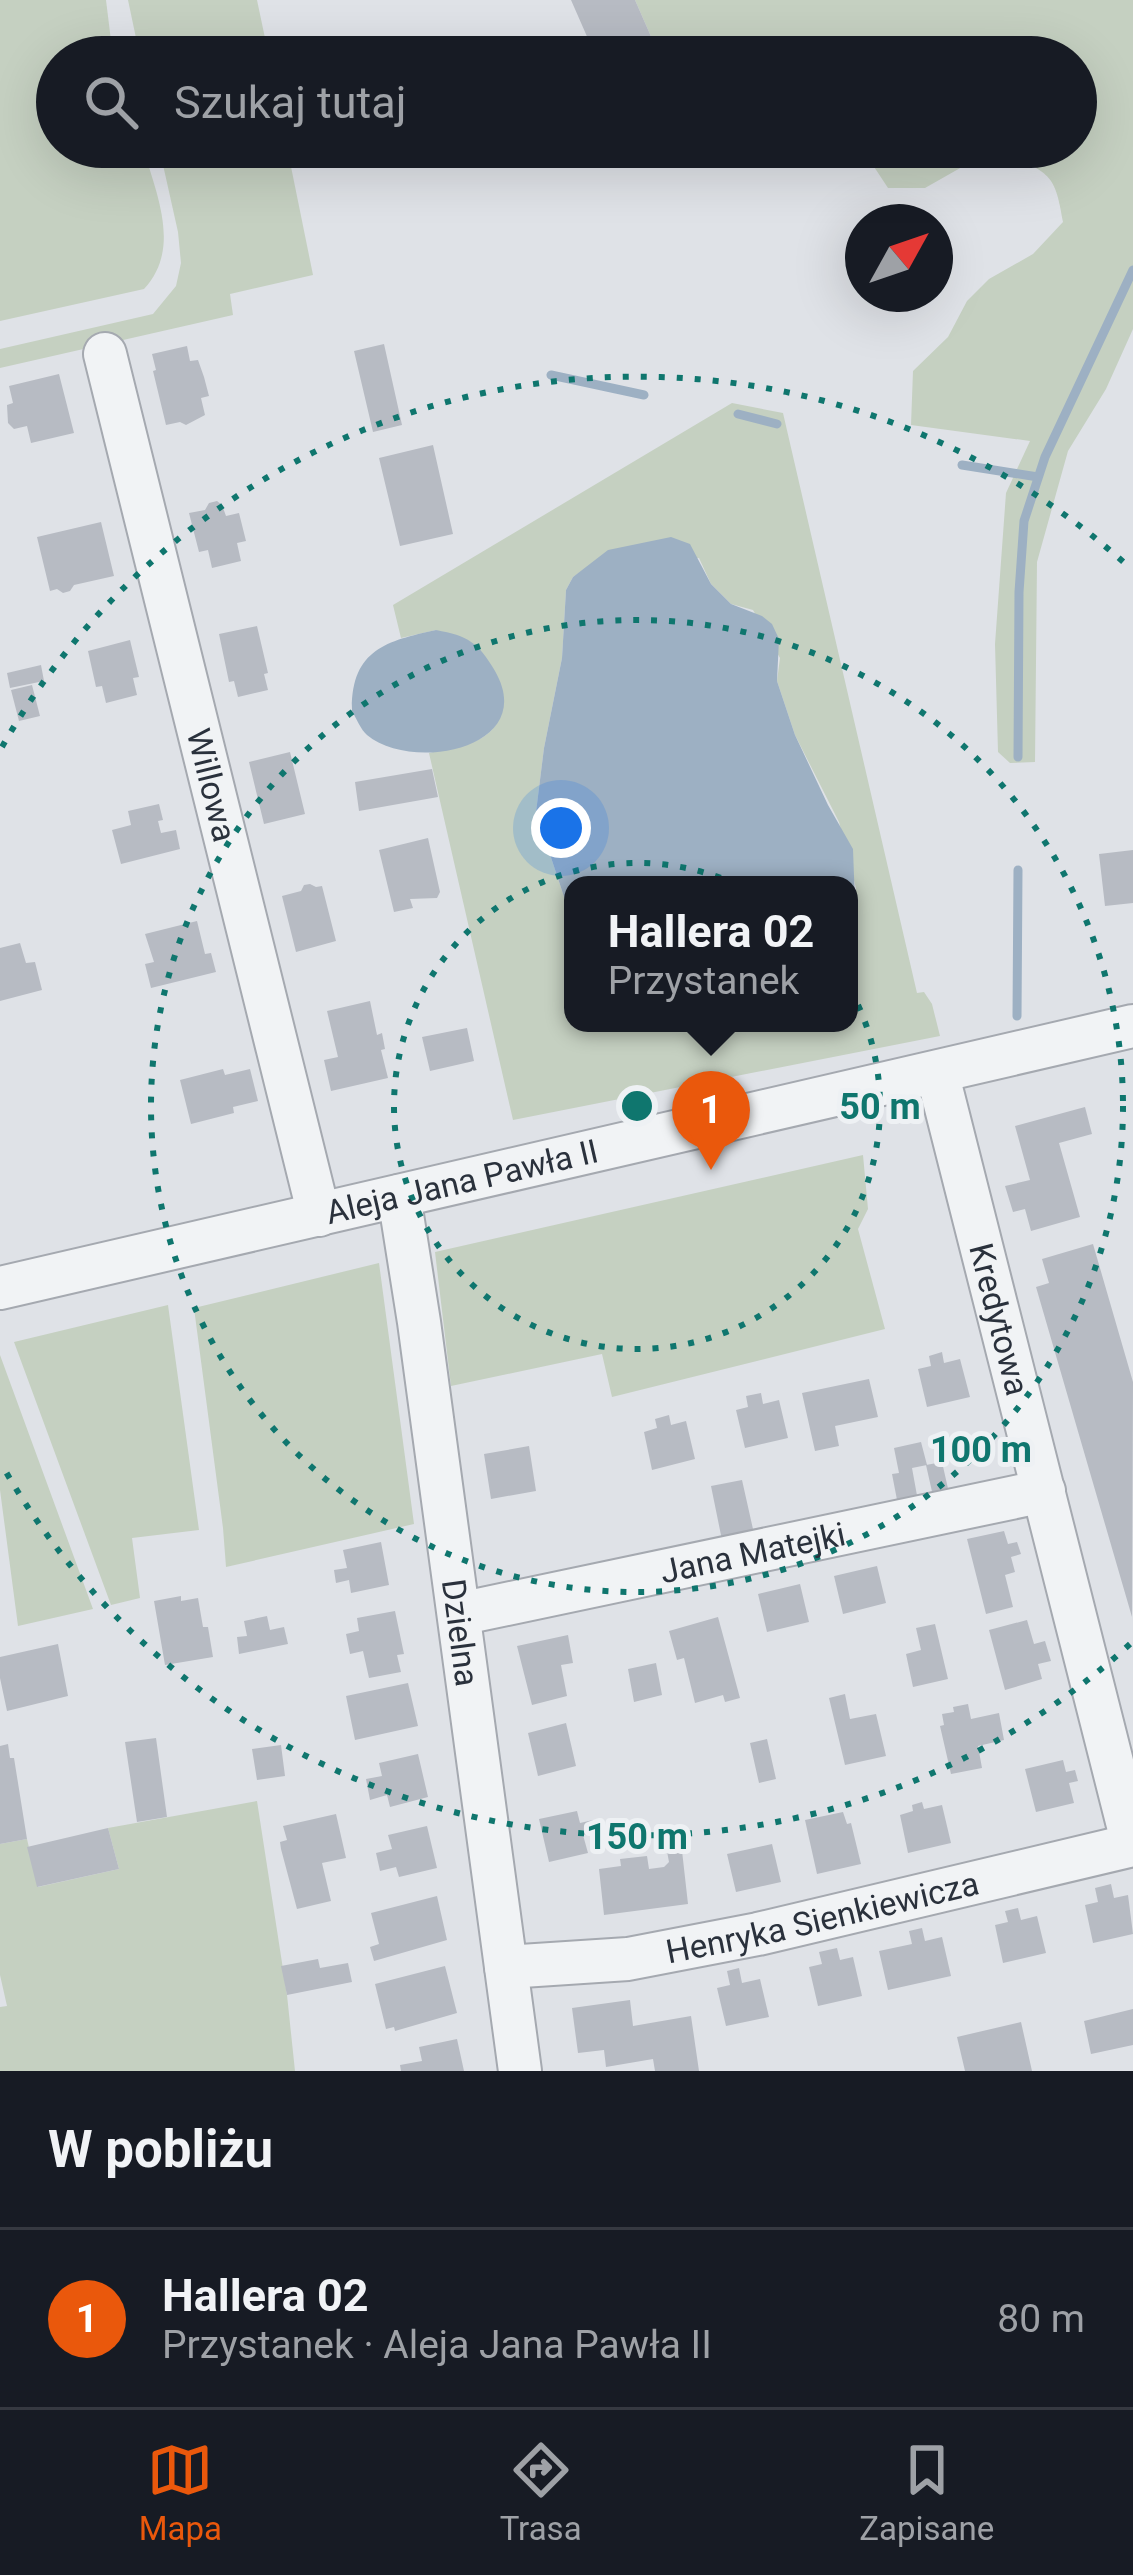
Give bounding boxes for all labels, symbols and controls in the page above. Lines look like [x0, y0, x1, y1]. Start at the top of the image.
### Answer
search box [36, 36, 1097, 168]
icon: search [78, 69, 144, 135]
text: Szukaj tutaj [174, 76, 407, 129]
north arrow [845, 204, 953, 312]
street label: Willowa [179, 725, 244, 846]
your location [531, 798, 591, 858]
popup [564, 876, 858, 1032]
text: Hallera 02 [608, 905, 814, 958]
text: Przystanek [608, 958, 799, 1004]
pin: 1 [672, 1071, 750, 1170]
centre of rings [616, 1085, 658, 1127]
text: 50 m [839, 1086, 921, 1128]
street label: Aleja Jana Pawła II [322, 1131, 602, 1232]
street label: Kredytowa [961, 1239, 1037, 1399]
text: 100 m [930, 1429, 1032, 1471]
street label: Jana Matejki [657, 1514, 849, 1591]
street label: Dzielna [434, 1577, 487, 1689]
text: 150 m [586, 1816, 688, 1858]
street label: Henryka Sienkiewicza [663, 1863, 983, 1971]
text: W pobliżu [48, 2120, 273, 2179]
text: Hallera 02 [162, 2269, 369, 2322]
text: 1 [76, 2296, 98, 2342]
text: 80 m [997, 2296, 1085, 2342]
text: Przystanek · Aleja Jana Pawła II [162, 2322, 712, 2368]
tab: Mapa [139, 2437, 222, 2548]
tab: Trasa [500, 2437, 582, 2548]
tab: Zapisane [859, 2437, 994, 2548]

